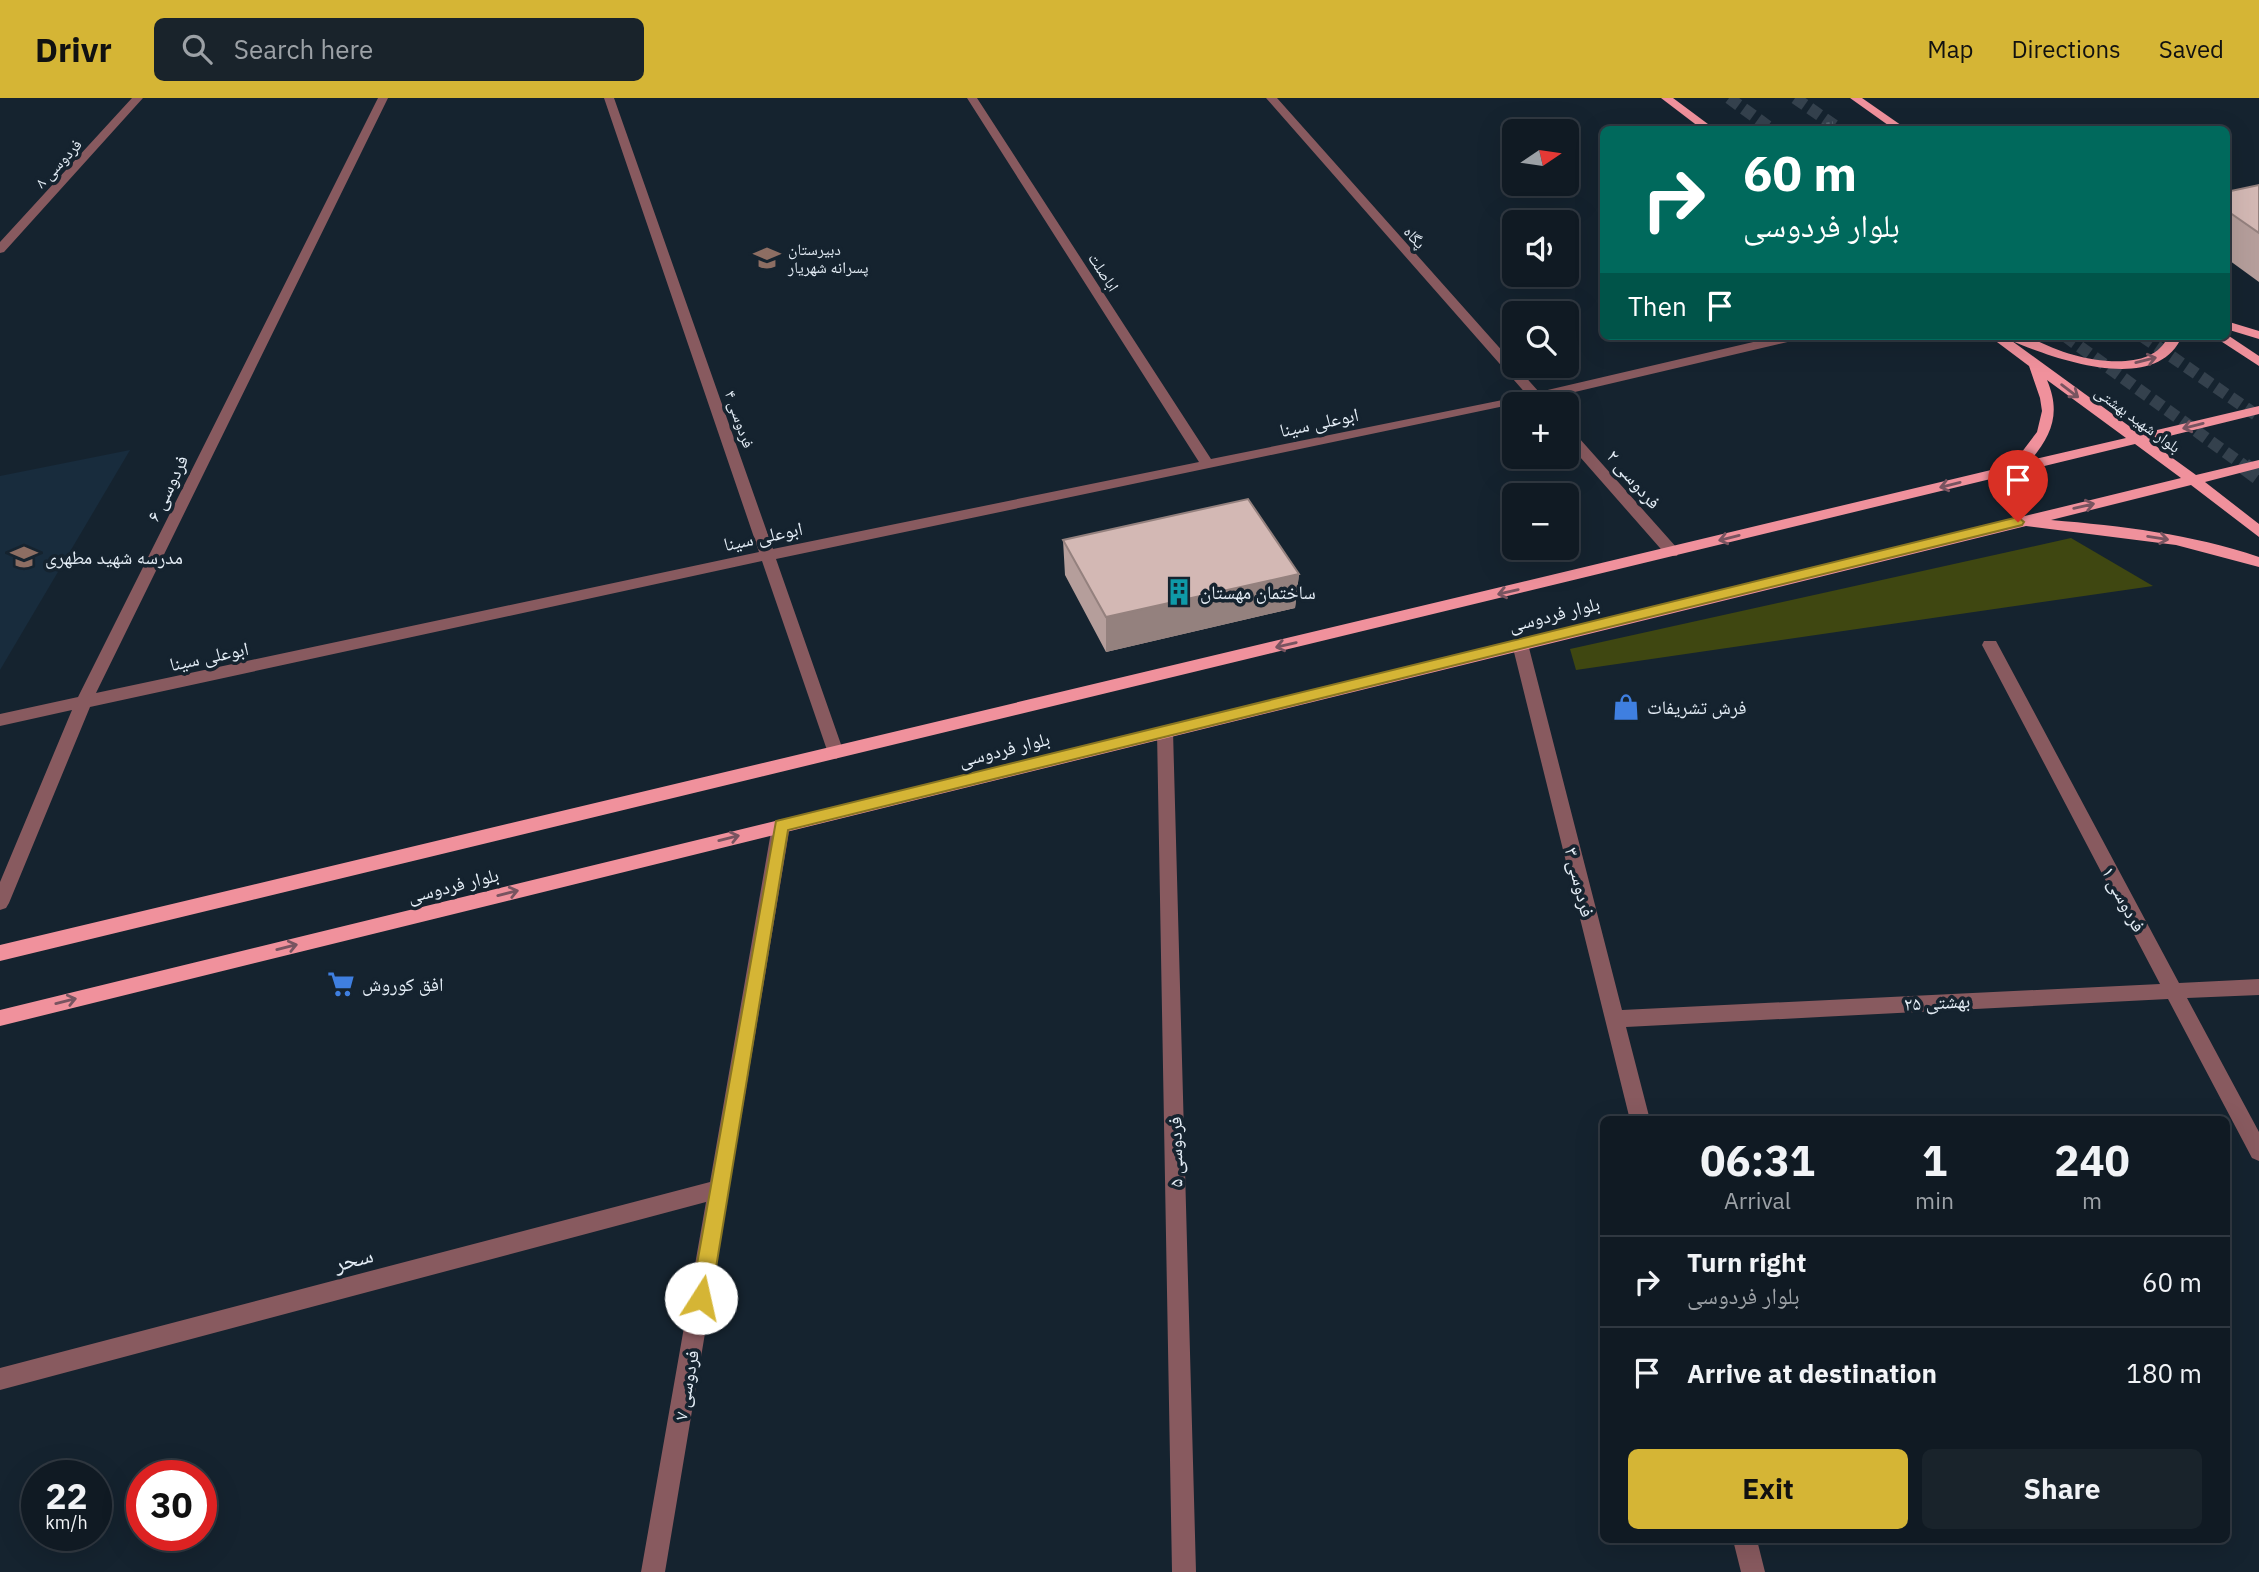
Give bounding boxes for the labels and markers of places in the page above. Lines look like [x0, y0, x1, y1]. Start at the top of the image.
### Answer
place label: دبیرستان پسرانه شهریار [787, 239, 869, 277]
school or university icon: دبیرستان پسرانه شهریار [752, 243, 782, 273]
pin [1988, 450, 2048, 522]
school or university icon: مدرسه شهید مطهری [9, 542, 39, 572]
place label: مدرسه شهید مطهری [45, 545, 183, 569]
building icon: ساختمان مهستان [1164, 577, 1194, 607]
place label: ساختمان مهستان [1200, 580, 1316, 604]
shop icon: فرش تشریفات [1611, 692, 1641, 722]
place label: فرش تشریفات [1647, 695, 1747, 719]
supermarket icon: افق کوروش [326, 969, 356, 999]
place label: افق کوروش [362, 972, 443, 996]

